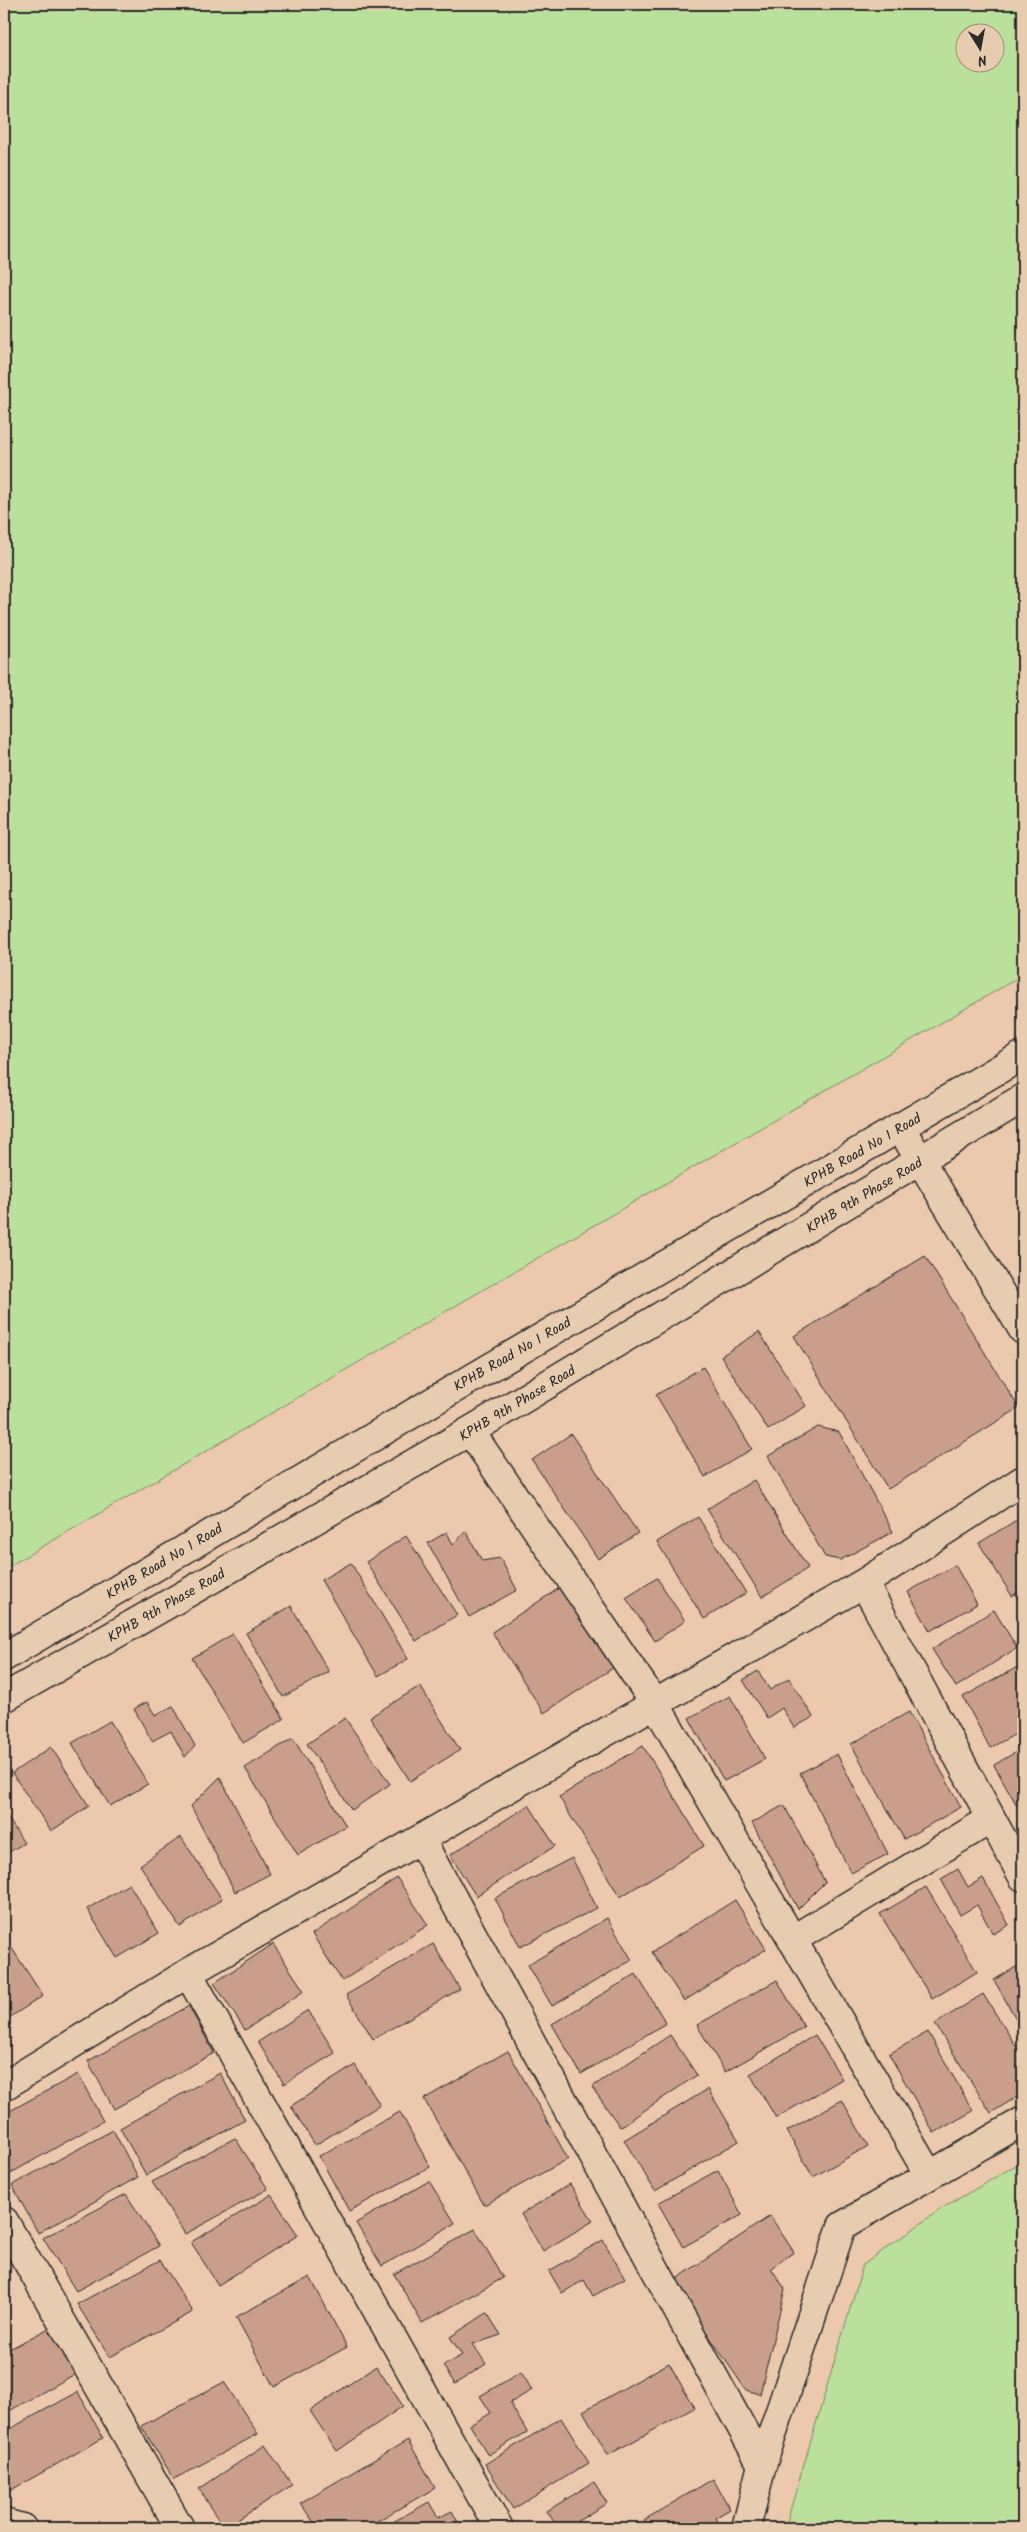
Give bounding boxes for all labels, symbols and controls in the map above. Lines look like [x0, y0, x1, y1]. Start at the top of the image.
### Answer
north arrow [954, 22, 1004, 72]
text: N [976, 48, 989, 71]
street label: KPHB Road No 1 Road [799, 1108, 926, 1194]
street label: KPHB 9th Phase Road [802, 1152, 928, 1239]
street label: KPHB Road No 1 Road [449, 1312, 576, 1398]
street label: KPHB 9th Phase Road [455, 1360, 581, 1447]
street label: KPHB Road No 1 Road [102, 1518, 228, 1606]
street label: KPHB 9th Phase Road [104, 1563, 230, 1649]

